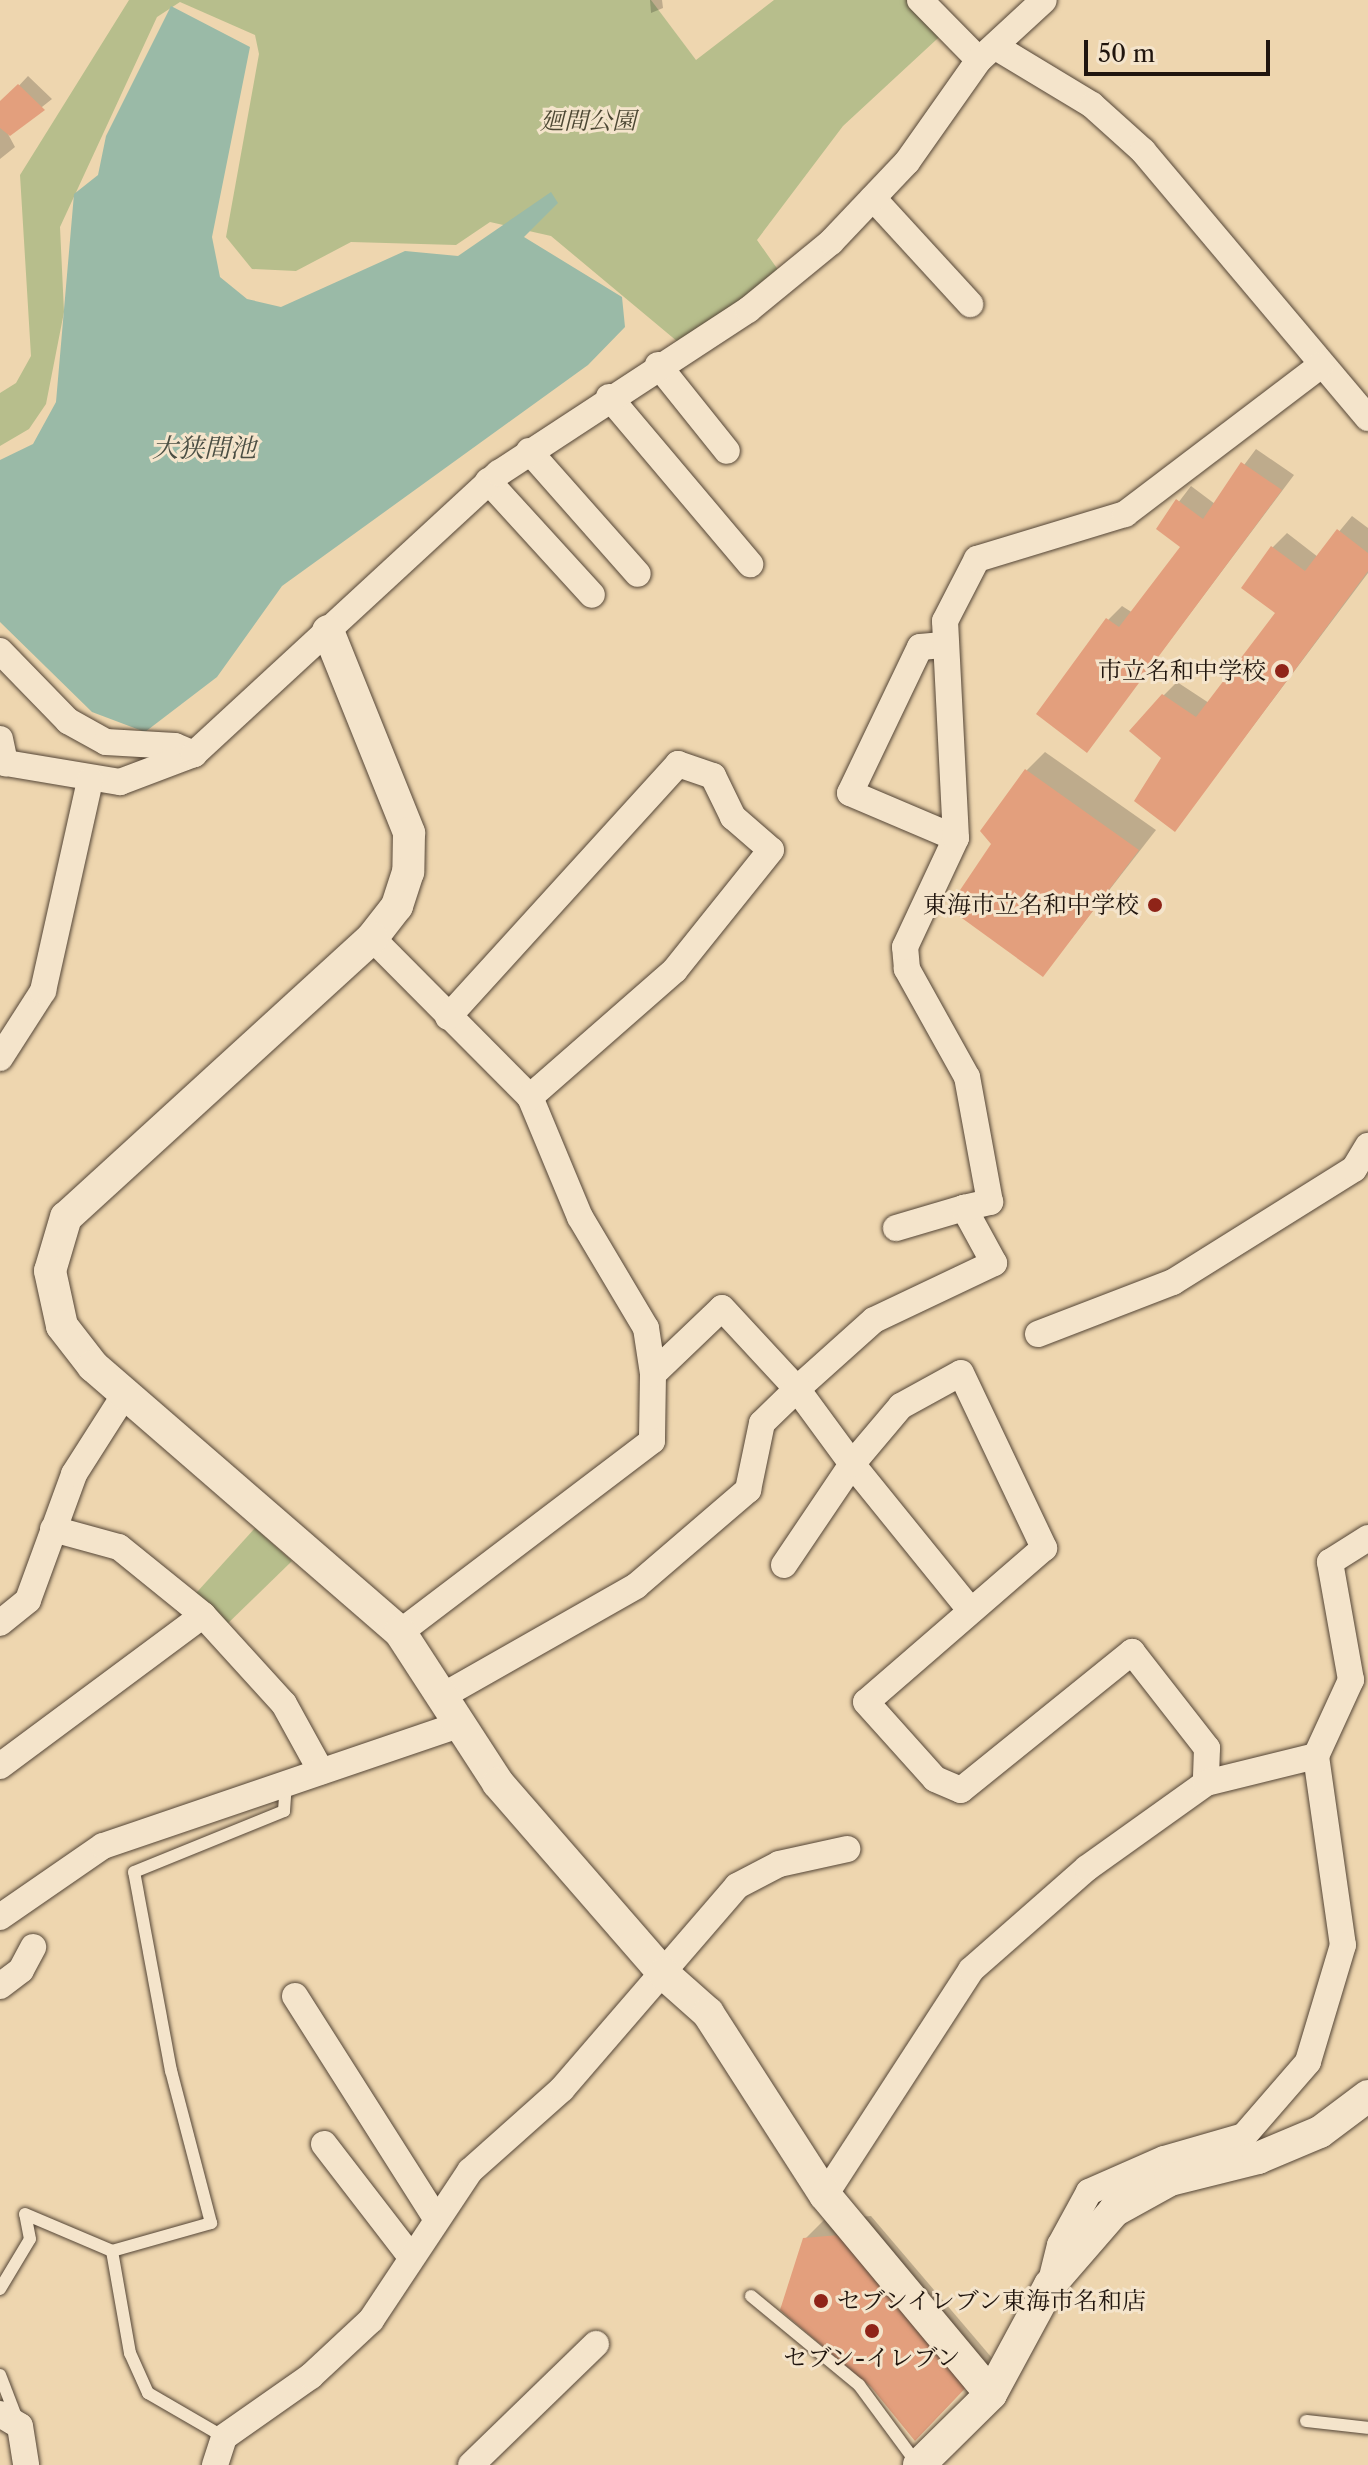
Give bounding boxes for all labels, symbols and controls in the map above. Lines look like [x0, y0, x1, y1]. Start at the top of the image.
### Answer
scale bar [1088, 24, 1274, 74]
text: 50 m [1098, 39, 1155, 68]
park label: 廻間公園 [540, 107, 636, 135]
water label: 大狭間池 [152, 433, 256, 465]
place label: 市立名和中学校 [1098, 657, 1266, 685]
marker: 市立名和中学校 [1273, 662, 1291, 680]
place label: 東海市立名和中学校 [923, 891, 1139, 919]
marker: 東海市立名和中学校 [1146, 896, 1164, 914]
place label: セブンイレブン東海市名和店 [837, 2287, 1149, 2315]
marker: セブンイレブン東海市名和店 [812, 2292, 830, 2310]
marker: セブン-イレブン [863, 2322, 881, 2340]
place label: セブン-イレブン [783, 2344, 961, 2372]

